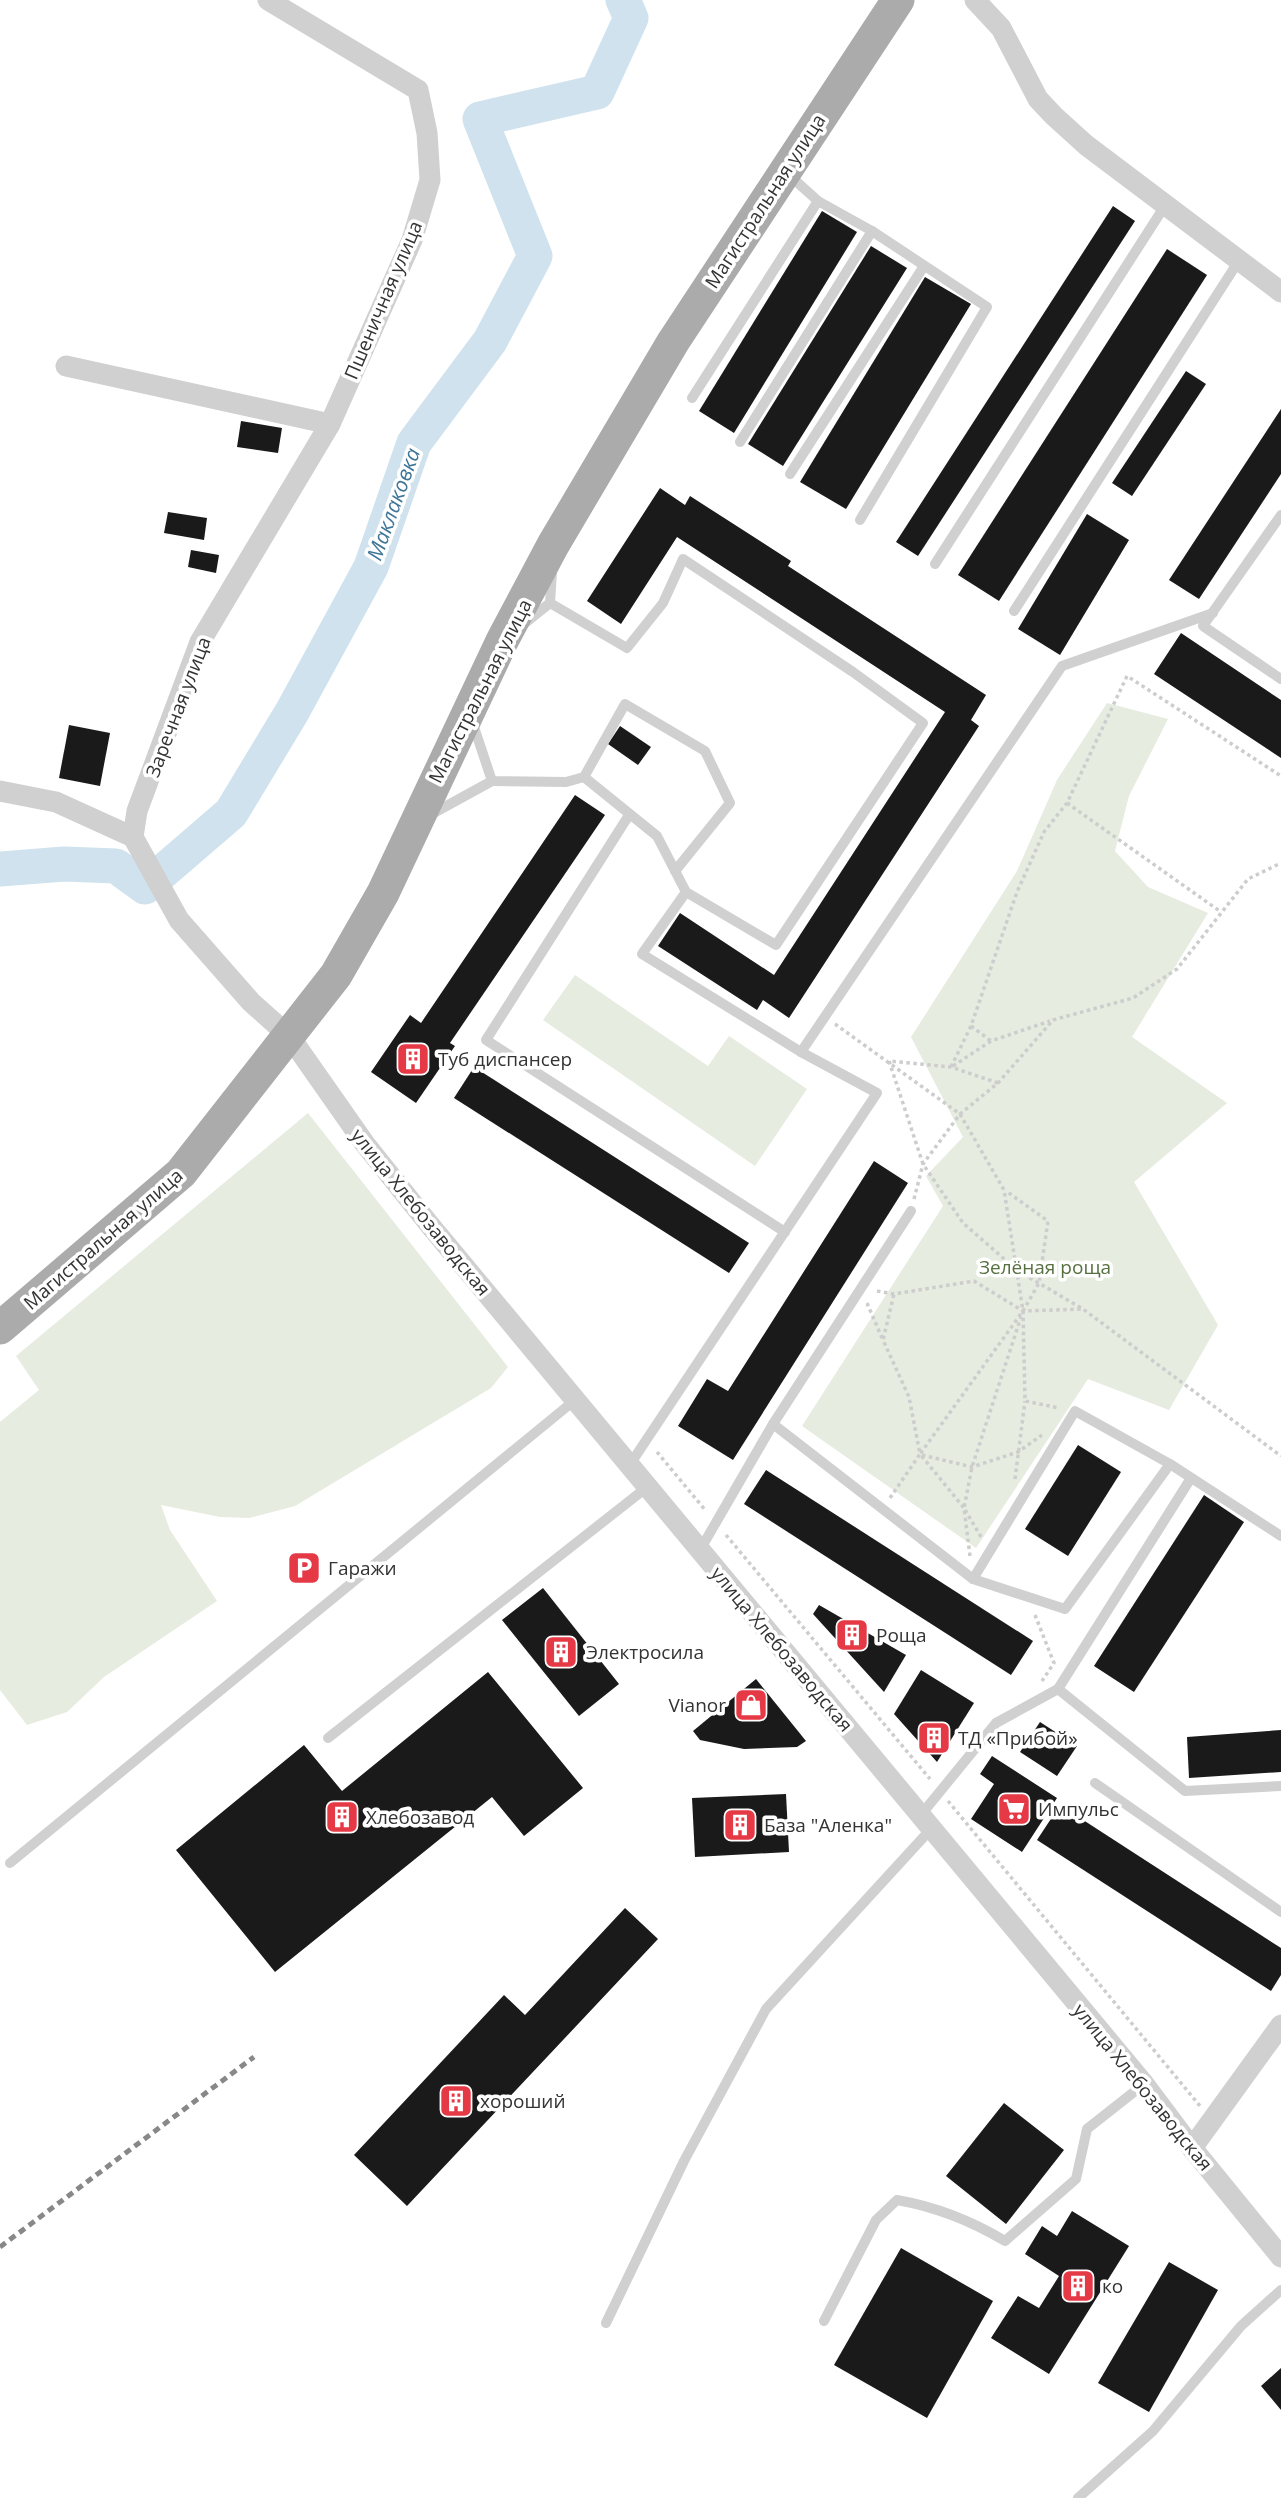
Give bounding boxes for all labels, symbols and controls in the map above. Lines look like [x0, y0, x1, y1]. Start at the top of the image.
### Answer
street label: Магистральная улица [699, 109, 831, 293]
street label: Пшеничная улица [338, 217, 428, 383]
water label: Маклаковка [360, 444, 426, 564]
street label: Магистральная улица [422, 595, 538, 787]
street label: Заречная улица [139, 633, 217, 781]
building icon: Туб диспансер [394, 1040, 432, 1078]
place label: Туб диспансер [438, 1046, 572, 1072]
street label: улица Хлебозаводская [345, 1123, 497, 1301]
street label: Магистральная улица [18, 1163, 188, 1315]
park label: Зелёная роща [979, 1254, 1111, 1280]
parking icon: Гаражи [285, 1549, 323, 1587]
place label: Гаражи [328, 1555, 397, 1581]
street label: улица Хлебозаводская [705, 1561, 859, 1737]
building icon: Роща [833, 1616, 871, 1654]
place label: Роща [876, 1622, 926, 1648]
building icon: Электросила [542, 1633, 580, 1671]
place label: Электросила [586, 1639, 704, 1665]
shop icon: Vianor [732, 1686, 770, 1724]
place label: Vianor [668, 1692, 726, 1718]
building icon: ТД «Прибой» [915, 1719, 953, 1757]
place label: ТД «Прибой» [958, 1725, 1078, 1751]
supermarket icon: Импульс [995, 1790, 1033, 1828]
place label: Импульс [1038, 1796, 1119, 1822]
building icon: Хлебозавод [323, 1798, 361, 1836]
place label: Хлебозавод [366, 1804, 474, 1830]
building icon: База "Аленка" [721, 1806, 759, 1844]
place label: База "Аленка" [764, 1812, 892, 1838]
street label: улица Хлебозаводская [1067, 1998, 1219, 2176]
building icon: хороший [437, 2082, 475, 2120]
place label: хороший [480, 2088, 566, 2114]
building icon: ко [1059, 2267, 1097, 2305]
place label: ко [1102, 2273, 1123, 2299]

